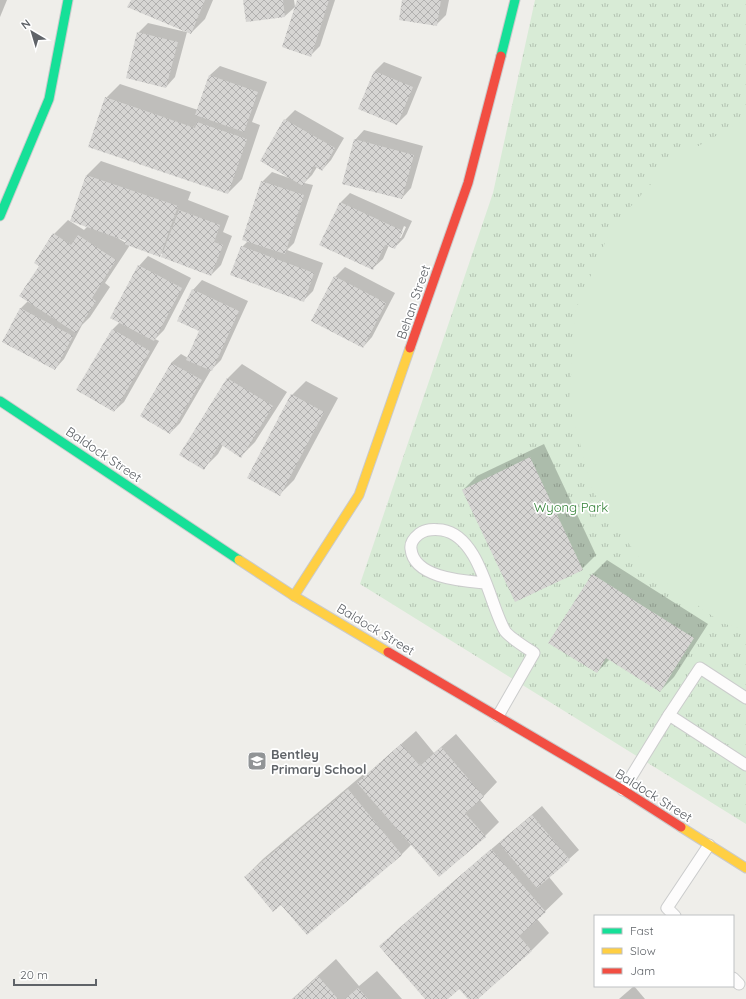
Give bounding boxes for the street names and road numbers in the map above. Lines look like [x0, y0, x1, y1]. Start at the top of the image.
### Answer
street label: Behan Street [393, 263, 433, 341]
street label: Baldock Street [63, 423, 145, 485]
street label: Baldock Street [334, 600, 418, 658]
street label: Baldock Street [613, 765, 695, 825]

